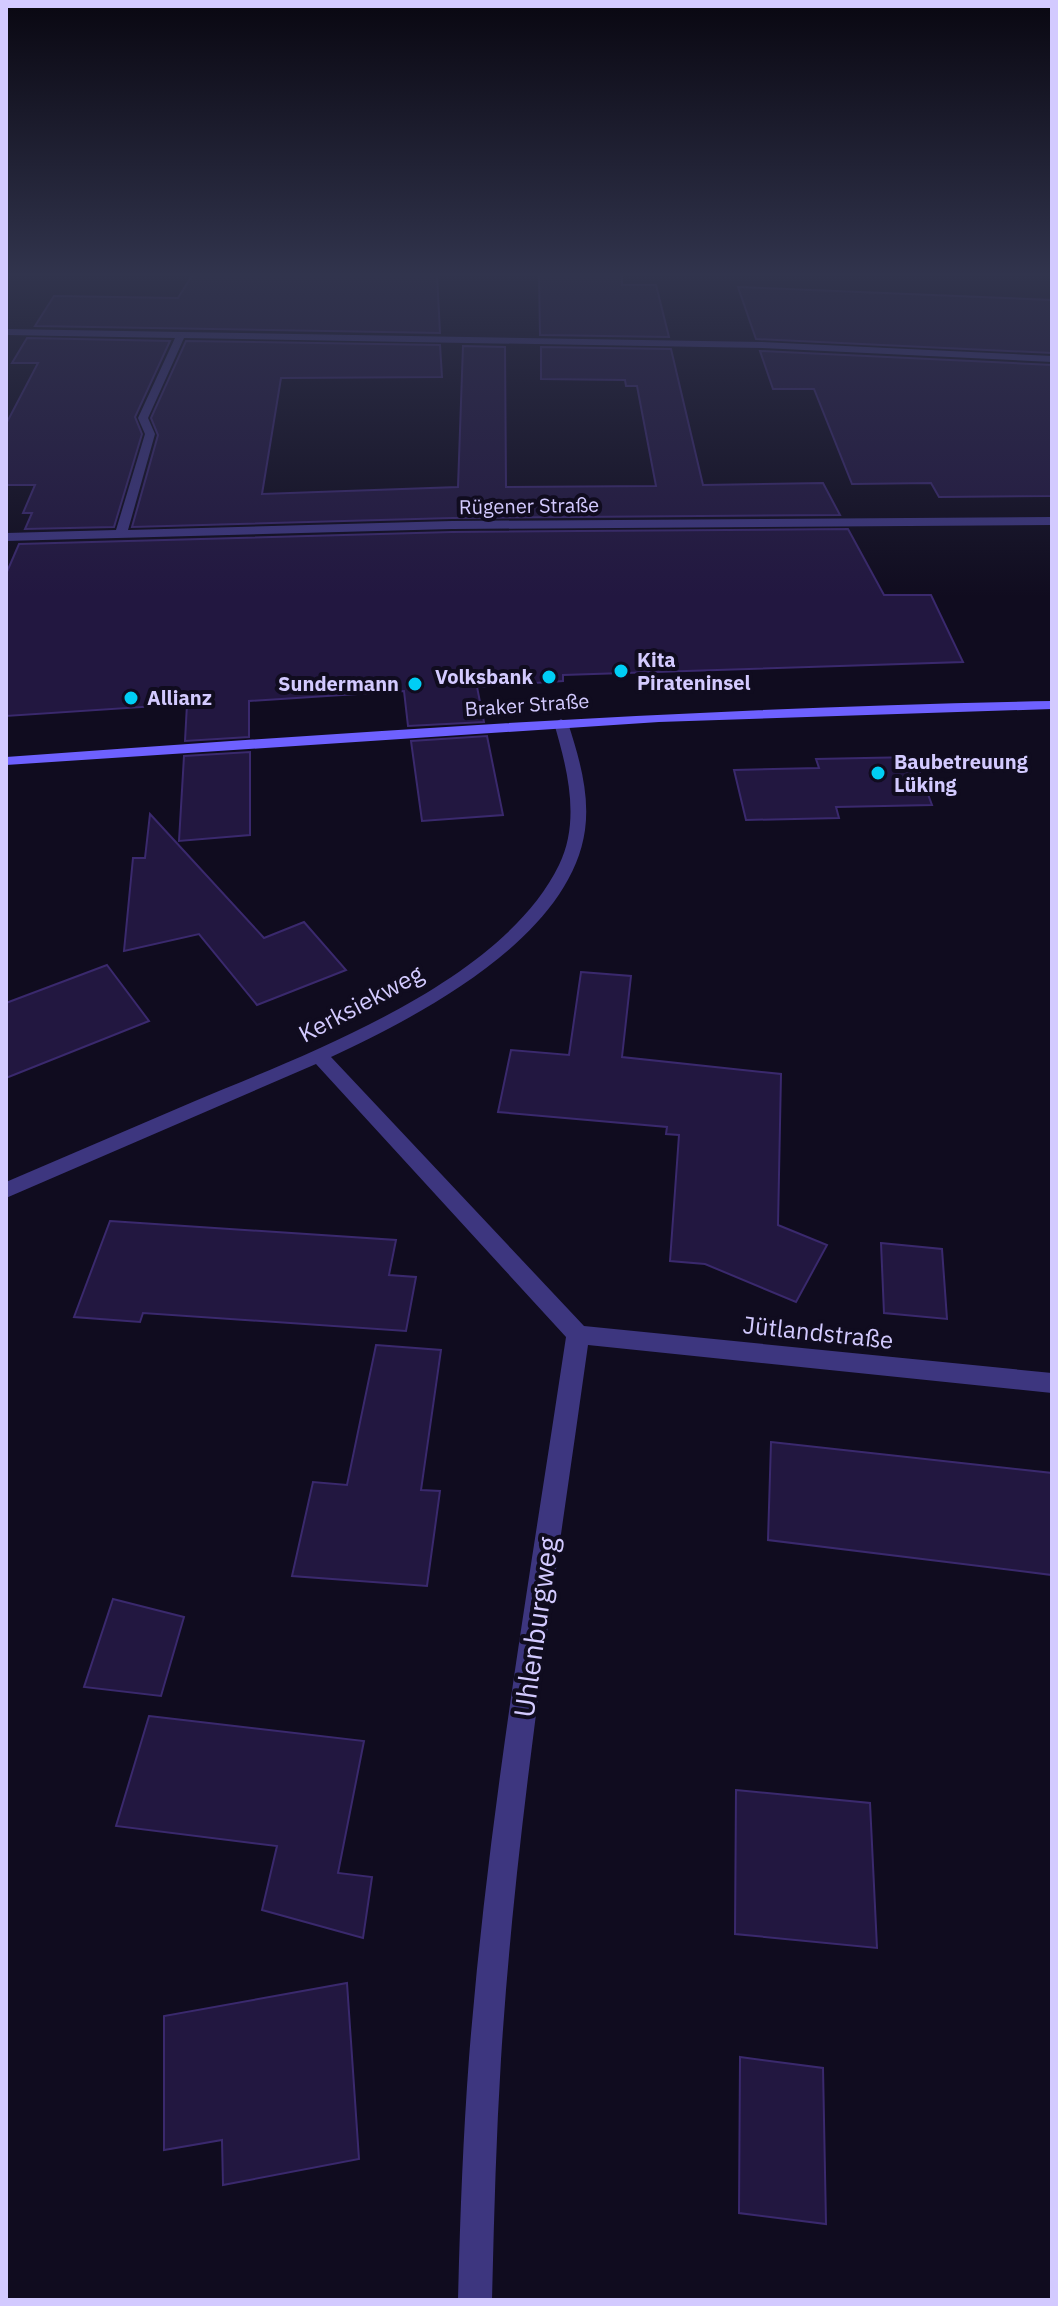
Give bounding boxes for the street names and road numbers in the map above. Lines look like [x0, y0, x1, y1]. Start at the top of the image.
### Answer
street label: Rügener Straße [459, 491, 599, 520]
street label: Braker Straße [464, 687, 590, 722]
street label: Kerksiekweg [293, 957, 429, 1049]
street label: Jütlandstraße [741, 1308, 895, 1356]
street label: Uhlenburgweg [505, 1534, 567, 1720]

